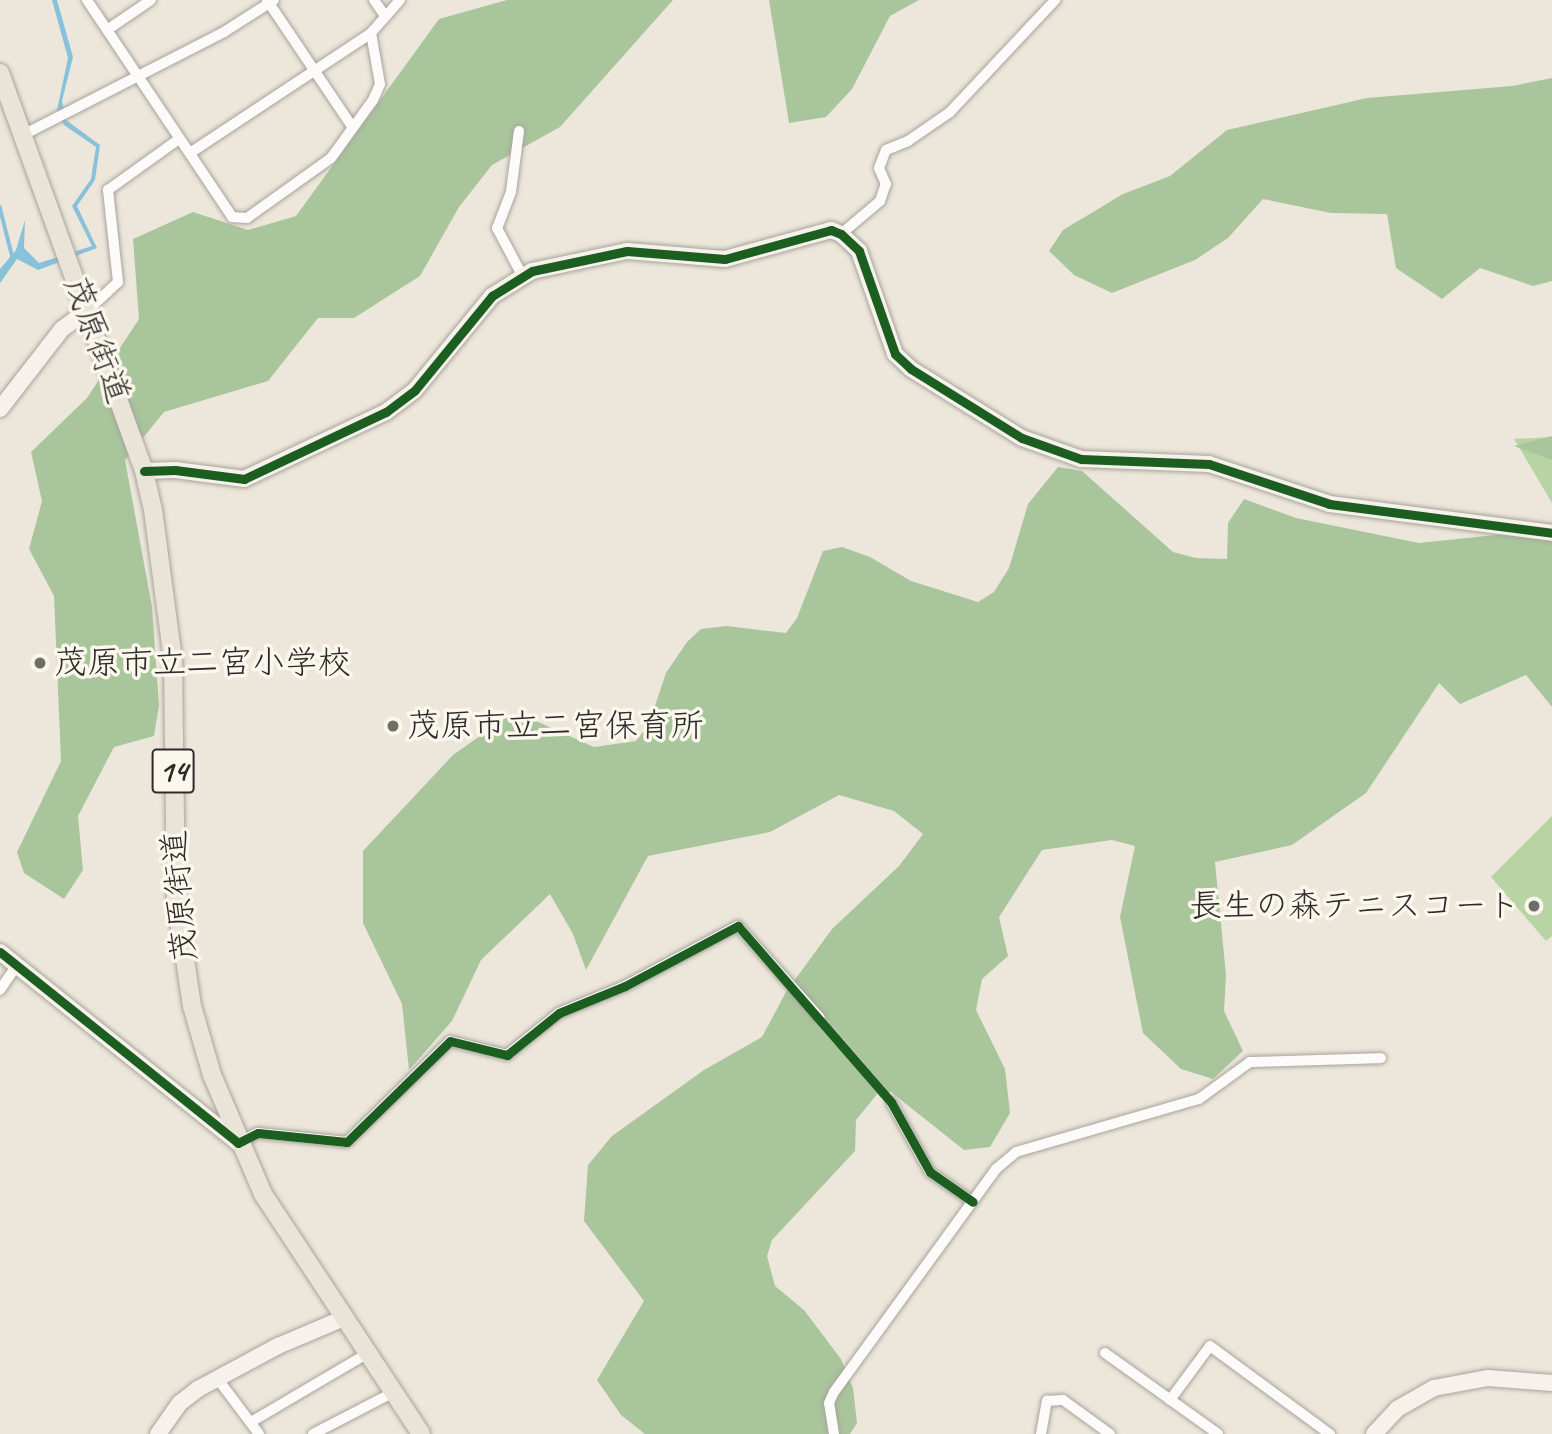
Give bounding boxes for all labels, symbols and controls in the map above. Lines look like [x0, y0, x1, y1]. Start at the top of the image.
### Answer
street label: 茂原街道 [56, 271, 138, 409]
place label: 茂原市立二宮小学校 [54, 643, 351, 683]
marker: 茂原市立二宮小学校 [32, 655, 48, 671]
place label: 茂原市立二宮保育所 [407, 706, 704, 746]
marker: 茂原市立二宮保育所 [385, 718, 401, 734]
road number: 14 [150, 742, 196, 800]
street label: 茂原街道 [155, 829, 205, 963]
place label: 長生の森テニスコート [1190, 886, 1520, 926]
marker: 長生の森テニスコート [1526, 898, 1542, 914]

